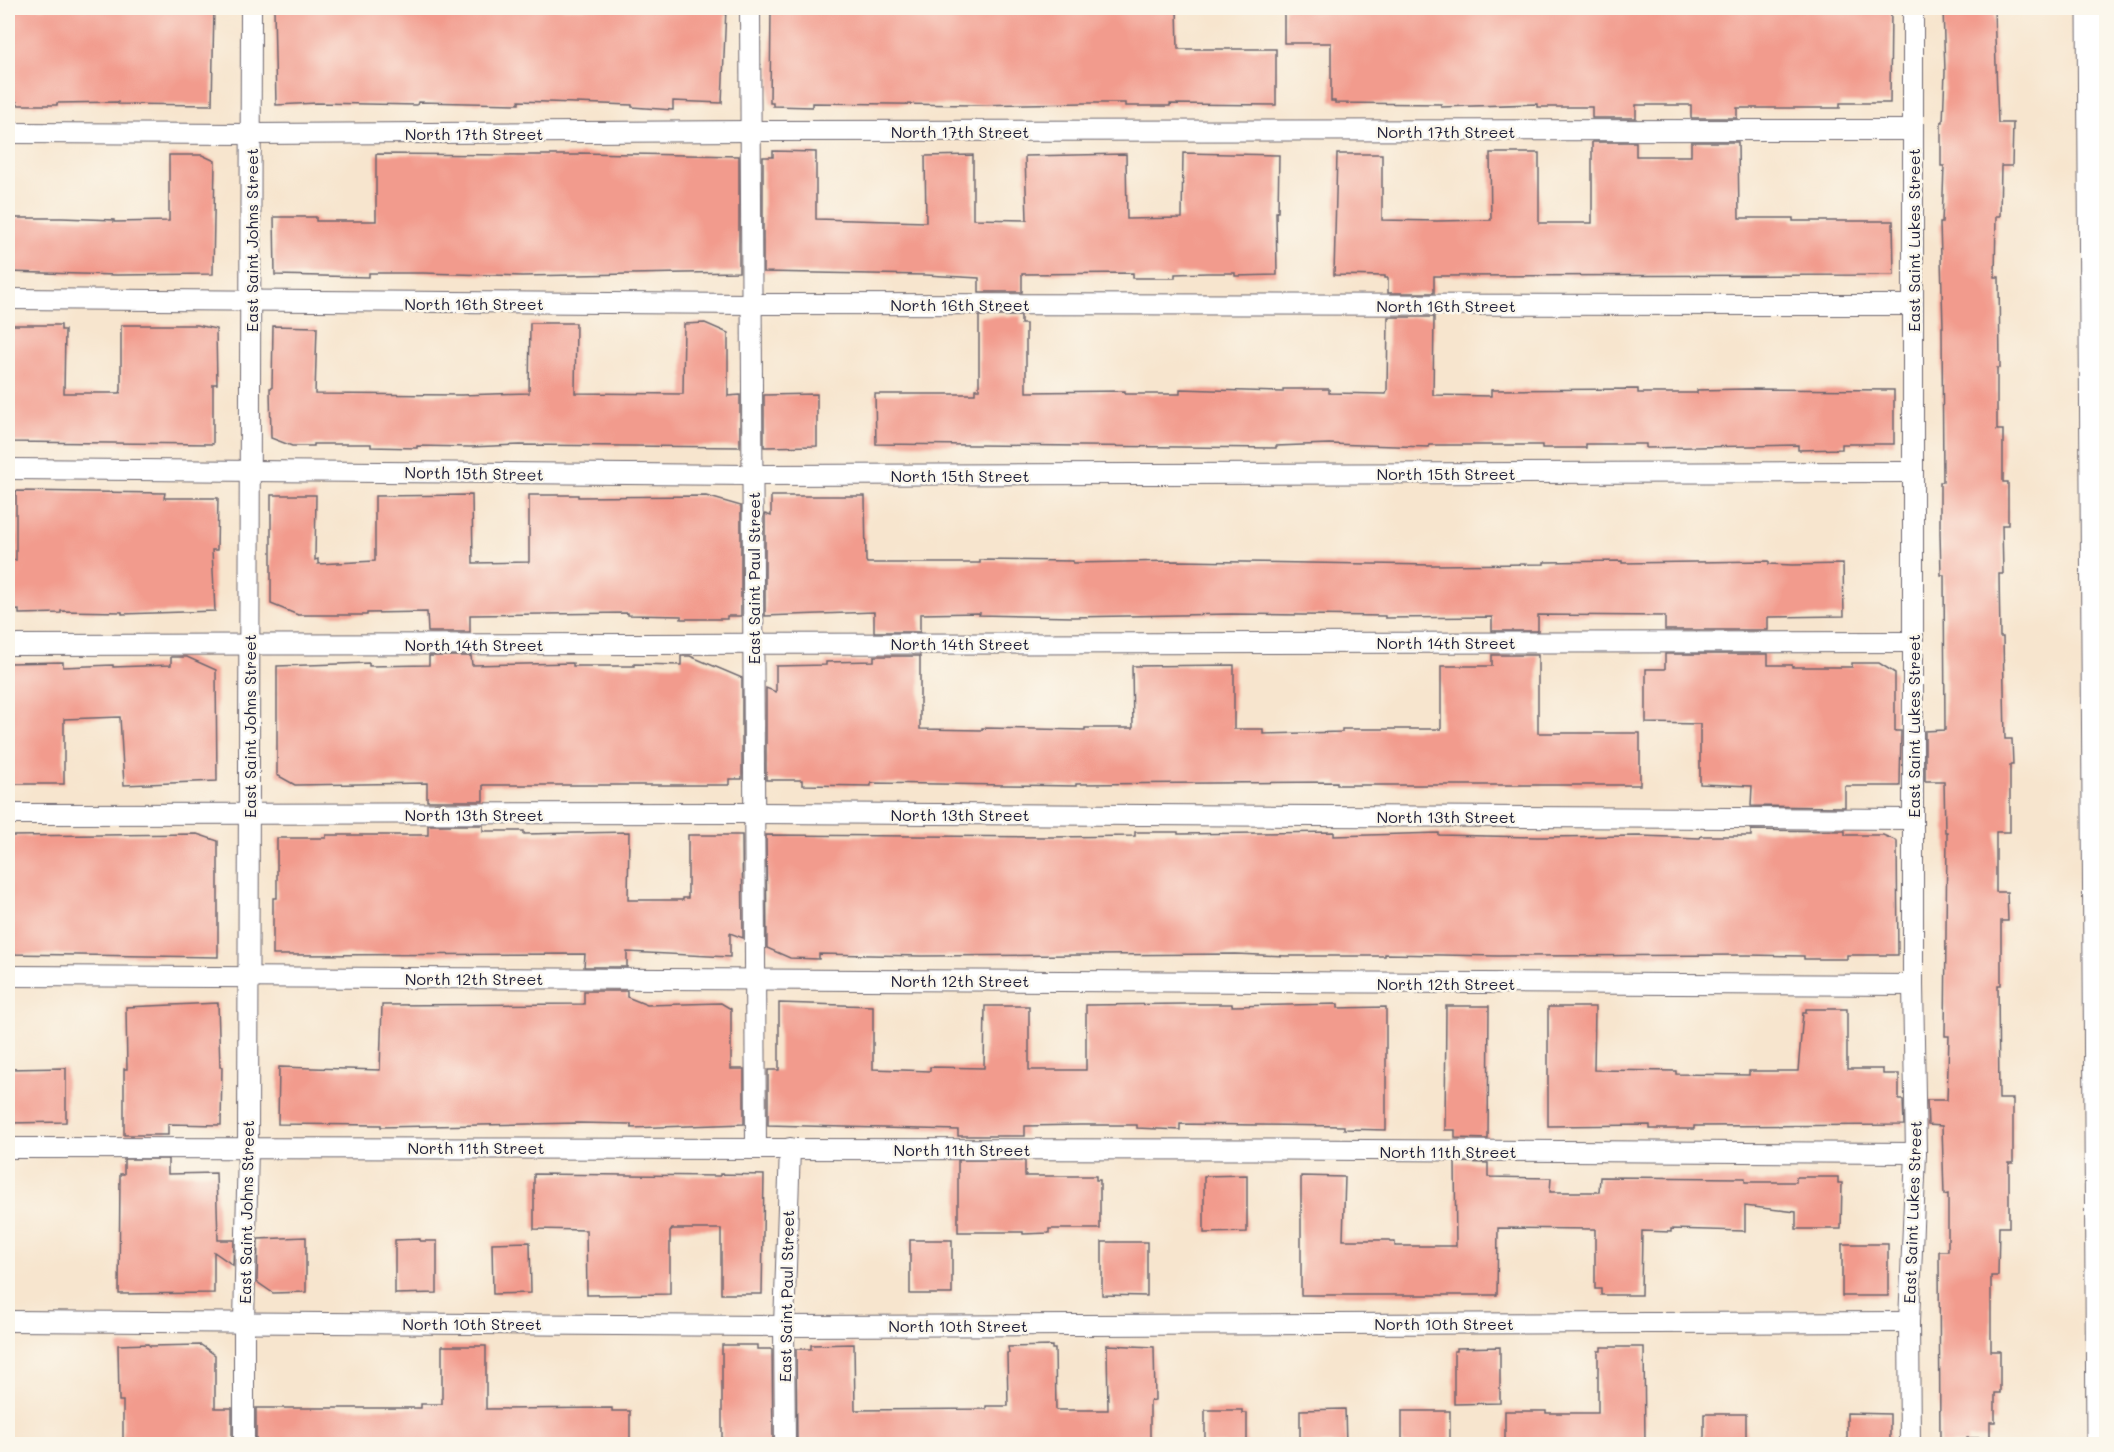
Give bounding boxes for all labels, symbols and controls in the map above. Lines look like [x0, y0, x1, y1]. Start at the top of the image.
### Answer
street label: North 17th Street [891, 121, 1029, 142]
street label: North 17th Street [1377, 121, 1515, 142]
street label: North 17th Street [405, 123, 543, 144]
street label: East Saint Johns Street [241, 148, 262, 332]
street label: East Saint Lukes Street [1903, 148, 1924, 332]
street label: North 16th Street [404, 293, 544, 314]
street label: North 16th Street [890, 294, 1030, 315]
street label: North 16th Street [1376, 295, 1516, 316]
street label: North 15th Street [404, 461, 544, 485]
street label: North 15th Street [1376, 463, 1516, 484]
street label: North 15th Street [890, 465, 1030, 486]
street label: East Saint Paul Street [743, 492, 764, 664]
street label: North 14th Street [1376, 632, 1516, 653]
street label: North 14th Street [890, 633, 1030, 654]
street label: East Saint Johns Street [239, 634, 260, 818]
street label: North 14th Street [404, 634, 544, 655]
street label: East Saint Lukes Street [1903, 634, 1924, 818]
street label: North 13th Street [404, 804, 544, 825]
street label: North 13th Street [890, 804, 1030, 825]
street label: North 13th Street [1376, 806, 1516, 827]
street label: North 12th Street [405, 968, 543, 989]
street label: North 12th Street [891, 970, 1029, 991]
street label: North 12th Street [1377, 973, 1515, 994]
street label: East Saint Johns Street [234, 1120, 258, 1304]
street label: East Saint Lukes Street [1898, 1120, 1926, 1304]
street label: North 11th Street [408, 1137, 544, 1158]
street label: North 11th Street [894, 1139, 1030, 1160]
street label: North 11th Street [1380, 1141, 1516, 1162]
street label: East Saint Paul Street [774, 1210, 798, 1382]
street label: North 10th Street [402, 1313, 542, 1334]
street label: North 10th Street [1374, 1313, 1514, 1334]
street label: North 10th Street [888, 1315, 1028, 1336]

